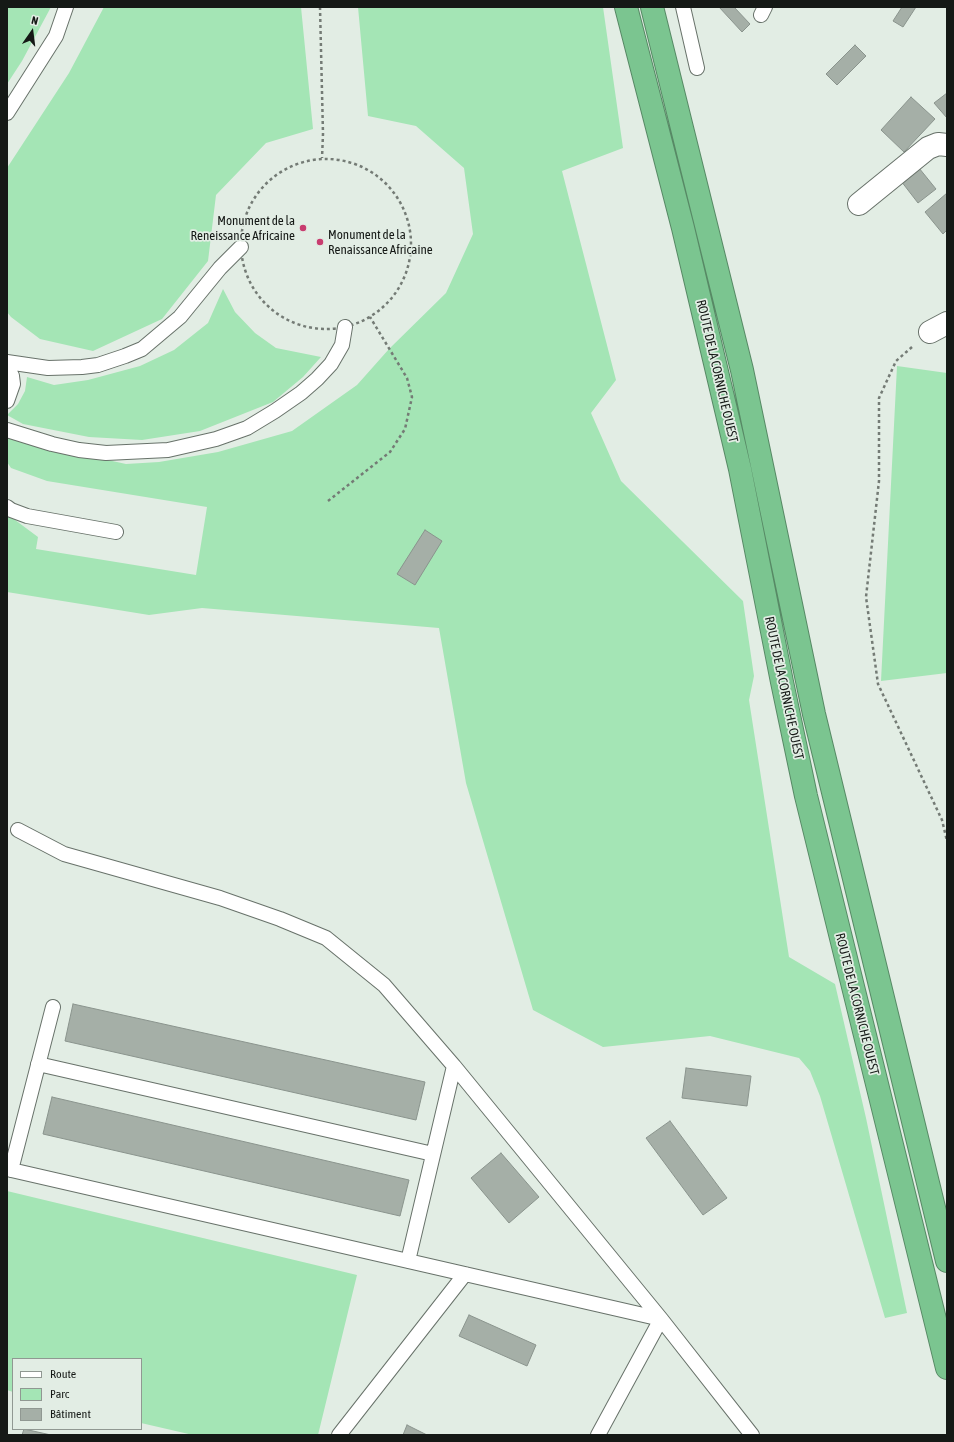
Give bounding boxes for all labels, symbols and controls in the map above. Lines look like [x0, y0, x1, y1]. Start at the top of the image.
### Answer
north arrow [12, 12, 52, 52]
text: N [30, 14, 40, 27]
place label: Monument de la Reneissance Africaine [191, 213, 295, 244]
marker: Monument de la Reneissance Africaine [298, 223, 308, 233]
place label: Monument de la Renaissance Africaine [328, 227, 433, 258]
marker: Monument de la Renaissance Africaine [315, 237, 325, 247]
street label: ROUTE DE LA CORNICHE OUEST [693, 298, 741, 444]
street label: ROUTE DE LA CORNICHE OUEST [761, 615, 807, 761]
street label: ROUTE DE LA CORNICHE OUEST [832, 931, 882, 1077]
legend [12, 1358, 142, 1430]
text: Route [50, 1367, 76, 1381]
text: Parc [50, 1387, 69, 1401]
text: Bâtiment [50, 1407, 91, 1421]

